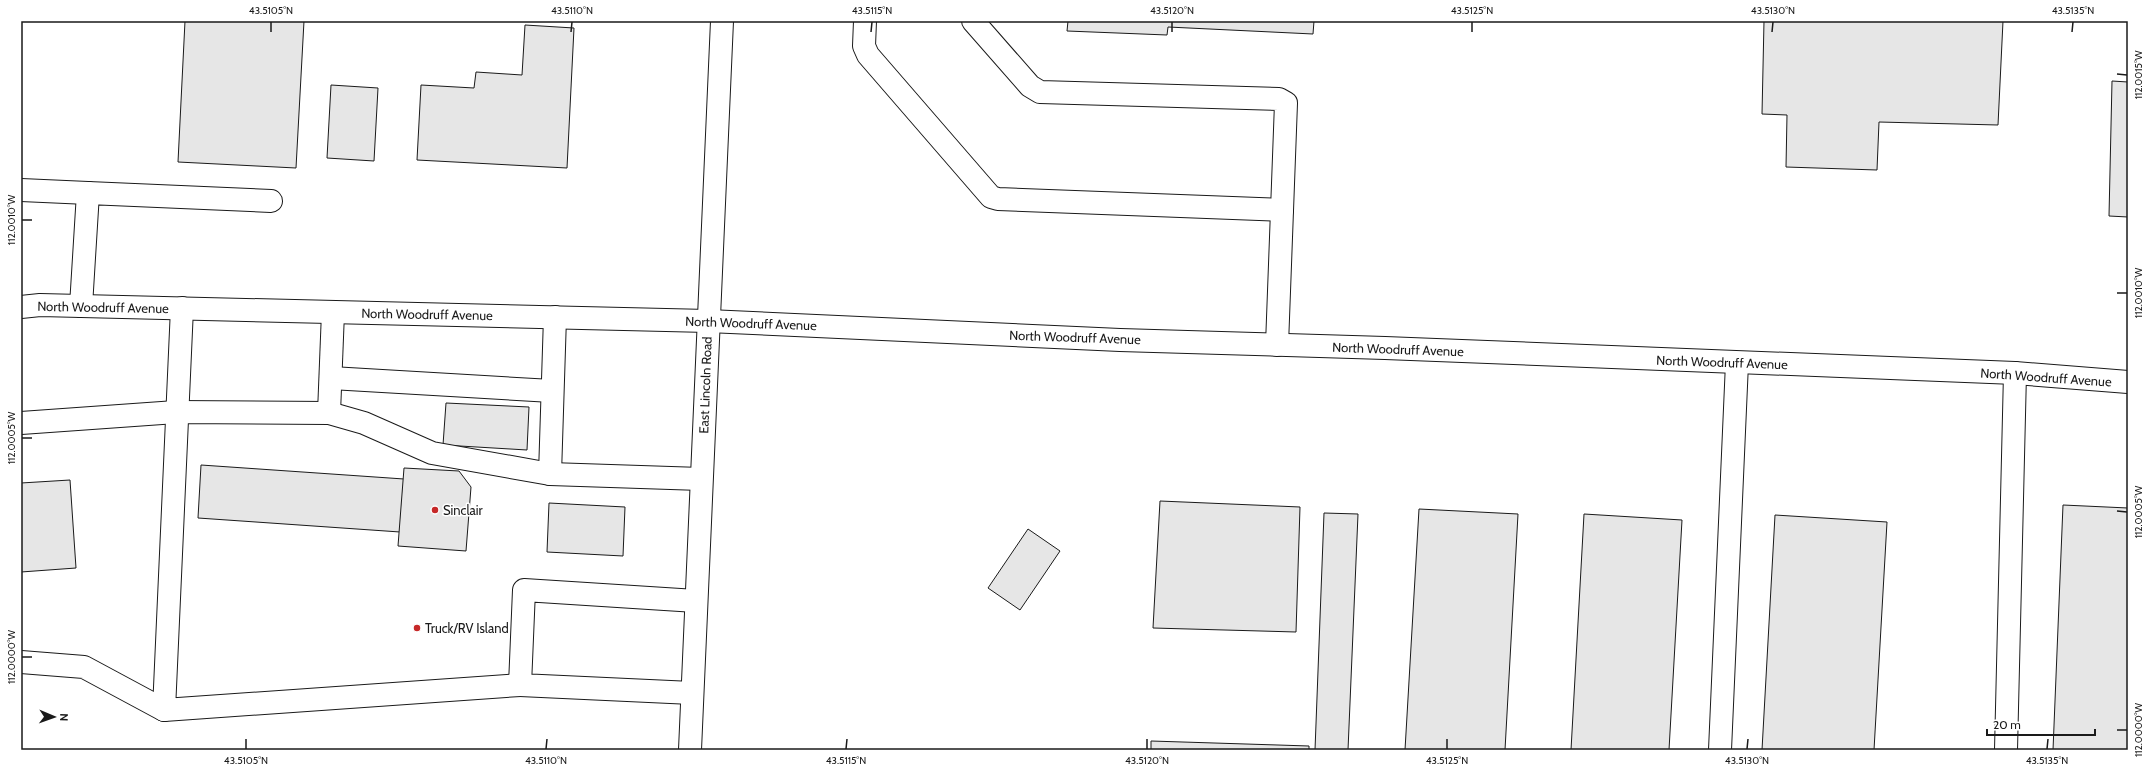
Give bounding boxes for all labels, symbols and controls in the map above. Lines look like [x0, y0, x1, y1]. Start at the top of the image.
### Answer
text: 43.5105°N [249, 4, 293, 17]
text: 43.5110°N [551, 4, 593, 17]
text: 43.5115°N [852, 4, 892, 17]
text: 43.5120°N [1150, 4, 1194, 17]
text: 43.5125°N [1451, 4, 1493, 17]
text: 43.5130°N [1751, 4, 1795, 17]
text: 43.5135°N [2052, 4, 2094, 17]
text: 112.0015°W [2132, 50, 2145, 99]
text: 112.0010°W [5, 194, 18, 245]
text: 112.0010°W [2132, 267, 2145, 318]
street label: North Woodruff Avenue [37, 298, 169, 316]
street label: North Woodruff Avenue [361, 305, 493, 323]
street label: North Woodruff Avenue [685, 313, 817, 333]
street label: North Woodruff Avenue [1009, 327, 1141, 347]
street label: East Lincoln Road [695, 336, 715, 434]
street label: North Woodruff Avenue [1332, 339, 1464, 359]
street label: North Woodruff Avenue [1656, 352, 1788, 372]
street label: North Woodruff Avenue [1980, 364, 2113, 390]
text: 112.0005°W [5, 411, 18, 464]
text: 112.0005°W [2132, 485, 2145, 538]
place label: Sinclair [443, 502, 484, 518]
marker: Sinclair [430, 505, 440, 515]
place label: Truck/RV Island [425, 620, 509, 636]
marker: Truck/RV Island [412, 623, 422, 633]
text: 112.0000°W [5, 629, 18, 684]
north arrow [34, 697, 74, 737]
text: 112.0000°W [2132, 702, 2145, 757]
scale bar [1987, 711, 2095, 737]
text: N [57, 713, 71, 721]
text: 20 m [1993, 717, 2021, 732]
text: 43.5105°N [224, 754, 268, 767]
text: 43.5110°N [525, 754, 567, 767]
text: 43.5115°N [826, 754, 866, 767]
text: 43.5120°N [1125, 754, 1169, 767]
text: 43.5125°N [1426, 754, 1468, 767]
text: 43.5130°N [1725, 754, 1769, 767]
text: 43.5135°N [2026, 754, 2068, 767]

